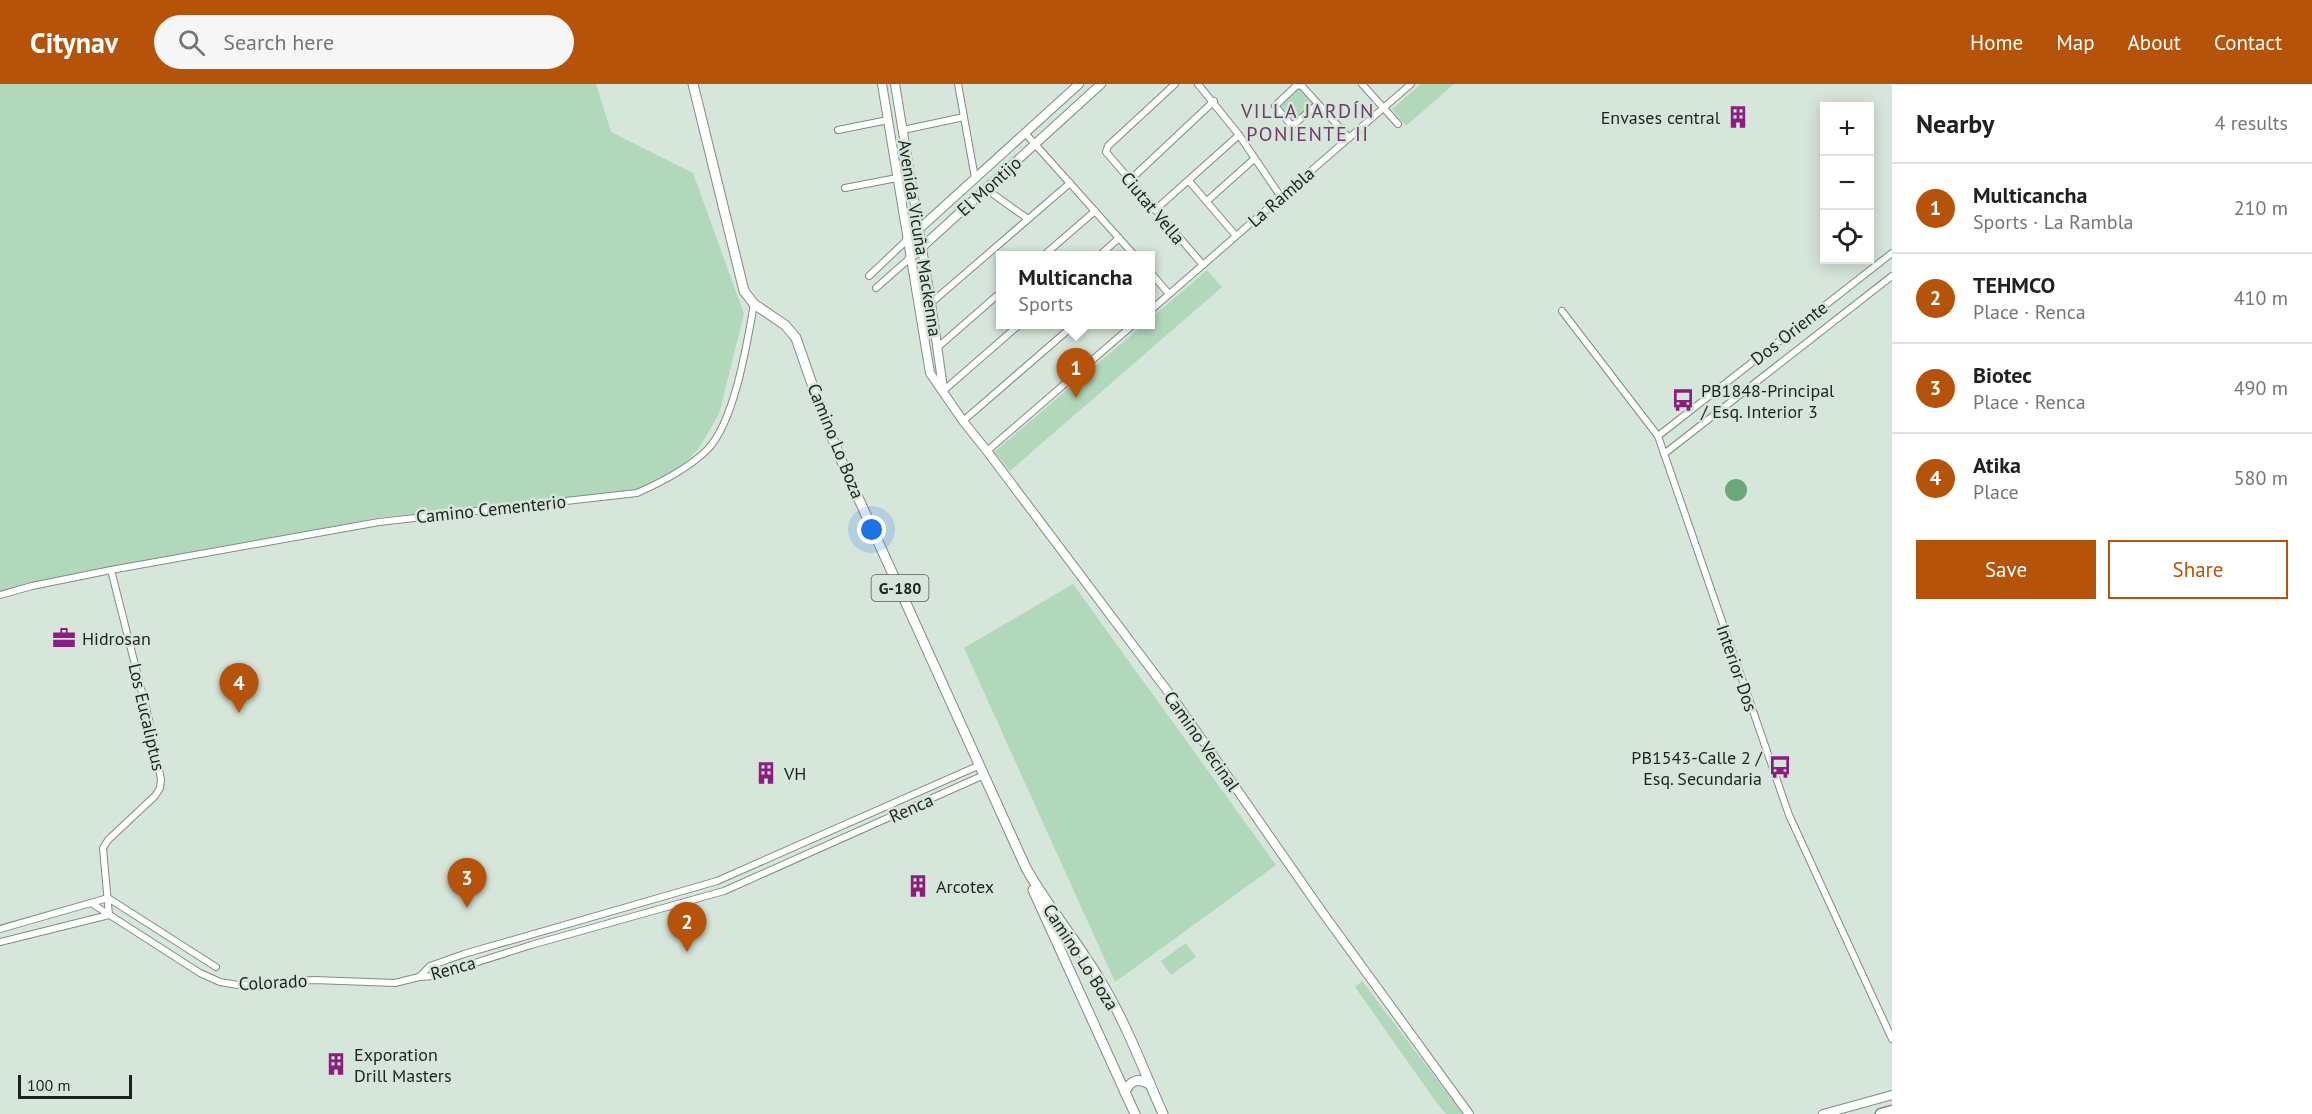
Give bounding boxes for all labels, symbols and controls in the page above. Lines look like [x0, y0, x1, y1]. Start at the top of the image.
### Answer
search box [154, 15, 574, 69]
text: Citynav [30, 24, 118, 61]
icon: search [175, 26, 208, 59]
text: Search here [223, 28, 334, 56]
text: Home [1970, 29, 2023, 56]
text: Map [2056, 29, 2095, 56]
text: About [2128, 29, 2181, 56]
text: Contact [2214, 29, 2282, 56]
district label: VILLA JARDÍN PONIENTE II [1240, 98, 1375, 147]
map controls [1820, 102, 1874, 264]
button: + [1820, 102, 1874, 156]
building icon: Envases central [1725, 104, 1751, 130]
place label: Envases central [1601, 106, 1721, 129]
text: Nearby [1916, 107, 1994, 140]
text: 4 results [2215, 110, 2288, 136]
street label: Avenida Vicuña Mackenna [893, 138, 947, 338]
street label: El Montijo [952, 151, 1026, 221]
button: − [1820, 156, 1874, 210]
street label: La Rambla [1243, 162, 1319, 232]
street label: Ciutat Vella [1116, 167, 1190, 249]
text: Multicancha [1973, 181, 2087, 209]
text: 1 [1930, 195, 1941, 221]
text: 210 m [2234, 195, 2288, 221]
text: Sports · La Rambla [1973, 209, 2133, 235]
button: locate [1820, 210, 1874, 264]
popup [996, 251, 1155, 329]
text: Multicancha [1018, 263, 1133, 291]
text: TEHMCO [1973, 271, 2055, 299]
text: 2 [1930, 285, 1941, 311]
text: 410 m [2234, 285, 2288, 311]
text: Sports [1018, 291, 1073, 317]
street label: Dos Oriente [1746, 296, 1832, 370]
text: Place · Renca [1973, 299, 2086, 325]
pin: 1 [1056, 348, 1096, 398]
text: Biotec [1973, 361, 2032, 389]
text: 3 [1930, 375, 1941, 401]
text: 490 m [2234, 375, 2288, 401]
place label: PB1848-Principal / Esq. Interior 3 [1700, 379, 1835, 423]
street label: Camino Lo Boza [802, 380, 870, 502]
bus stop icon: PB1848-Principal / Esq. Interior 3 [1670, 387, 1696, 413]
text: Place · Renca [1973, 389, 2086, 415]
text: Atika [1973, 451, 2021, 479]
text: 4 [1930, 465, 1941, 491]
text: 580 m [2234, 465, 2288, 491]
text: Place [1973, 479, 2019, 505]
street label: Camino Cementerio [415, 490, 567, 528]
your location [857, 515, 886, 544]
button: Save [1916, 540, 2096, 599]
button: Share [2108, 540, 2288, 599]
road number: G-180 [872, 575, 928, 601]
street label: Interior Dos [1711, 621, 1763, 715]
office icon: Hidrosan [51, 625, 77, 651]
place label: Hidrosan [82, 627, 151, 650]
street label: Los Eucaliptus [123, 661, 171, 773]
pin: 4 [220, 664, 258, 713]
street label: Camino Vecinal [1159, 686, 1245, 796]
place label: PB1543-Calle 2 / Esq. Secundaria [1631, 746, 1764, 790]
bus stop icon: PB1543-Calle 2 / Esq. Secundaria [1767, 754, 1793, 780]
building icon: VH [753, 760, 779, 786]
place label: VH [783, 762, 806, 785]
street label: Renca [885, 788, 937, 828]
pin: 3 [448, 858, 486, 908]
building icon: Arcotex [905, 873, 931, 899]
place label: Arcotex [936, 875, 994, 898]
street label: Camino Lo Boza [1038, 899, 1124, 1015]
pin: 2 [668, 902, 706, 952]
street label: Renca [428, 951, 478, 985]
street label: Colorado [238, 969, 308, 995]
place label: Exporation Drill Masters [354, 1043, 452, 1087]
building icon: Exporation Drill Masters [323, 1051, 349, 1077]
scale bar [18, 1072, 132, 1100]
text: 100 m [27, 1075, 70, 1095]

